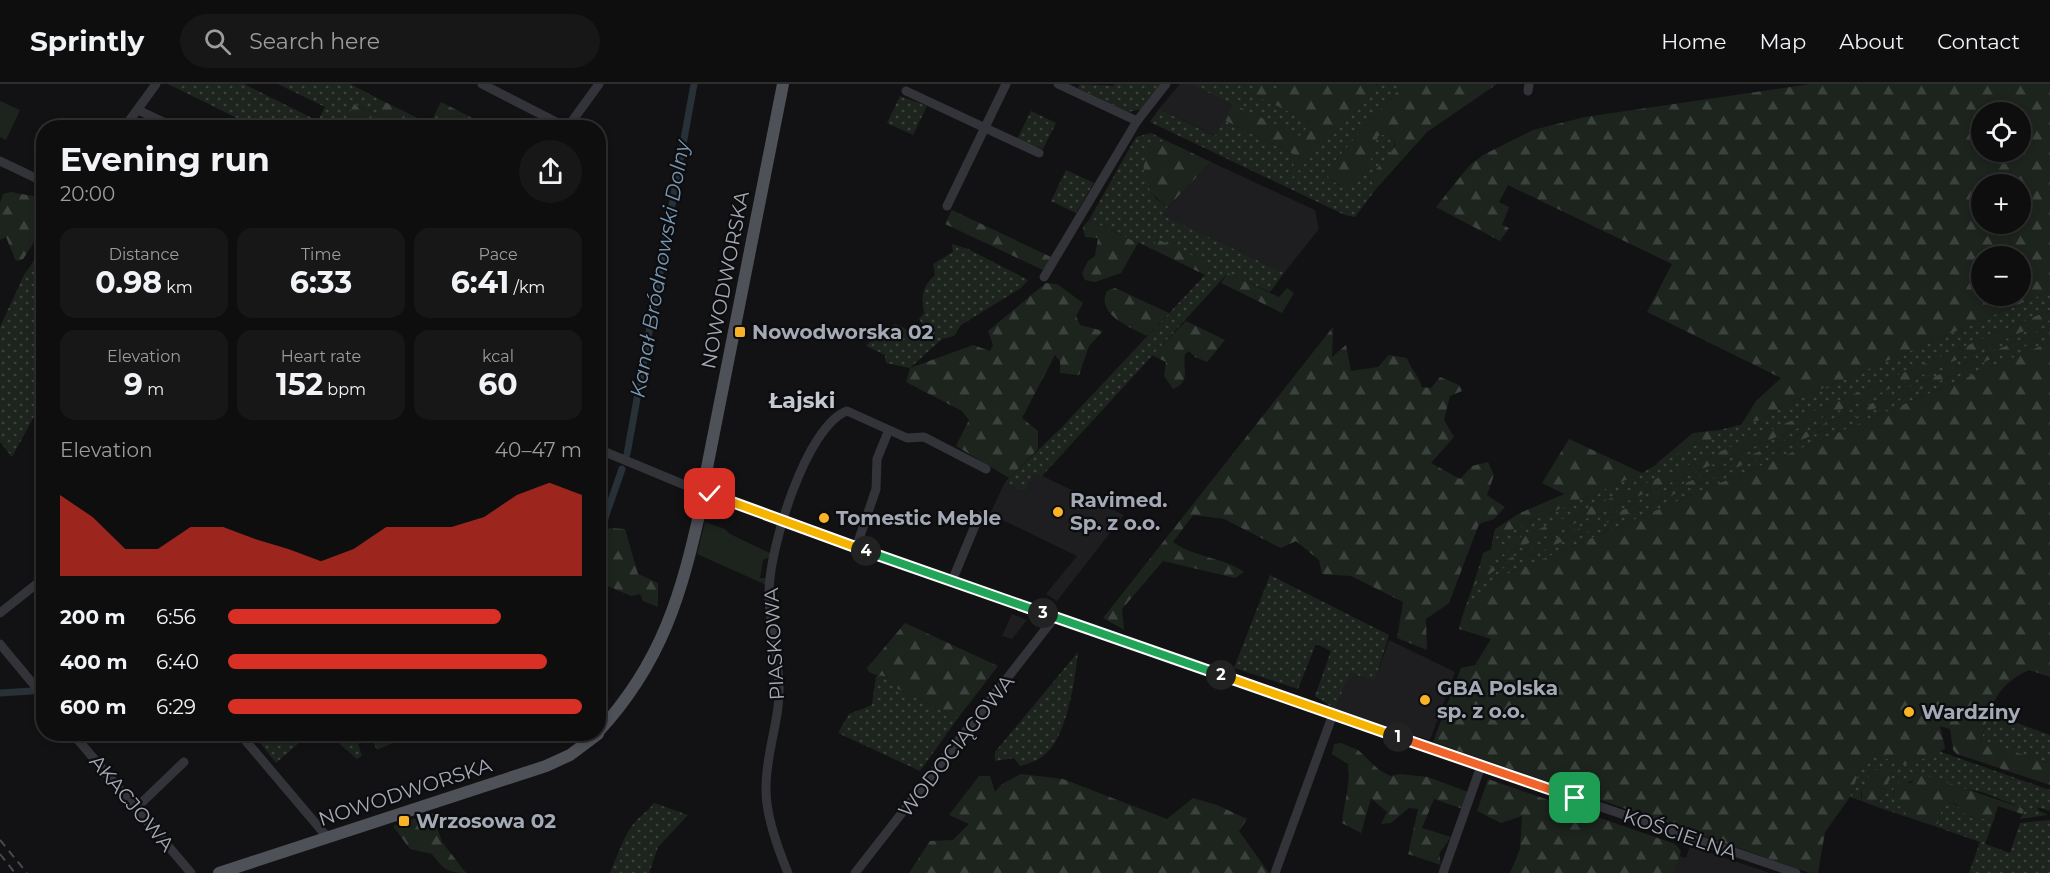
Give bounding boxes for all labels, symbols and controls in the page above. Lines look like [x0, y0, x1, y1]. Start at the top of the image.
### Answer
search box [180, 14, 600, 68]
text: Sprintly [30, 24, 144, 58]
icon: search [201, 25, 234, 58]
text: Search here [249, 28, 380, 55]
text: Home [1661, 29, 1726, 54]
text: Map [1759, 29, 1806, 54]
text: About [1839, 29, 1904, 54]
text: Contact [1937, 29, 2020, 54]
map controls [1971, 102, 2031, 306]
button: locate [1971, 102, 2031, 162]
water label: Kanał Bródnowski Dolny [625, 137, 695, 400]
text: Evening run [60, 139, 270, 179]
button: share [519, 140, 582, 203]
button: + [1971, 174, 2031, 234]
text: 20:00 [60, 182, 115, 206]
street label: NOWODWORSKA [696, 188, 754, 371]
text: Distance [109, 245, 179, 264]
text: Time [301, 245, 341, 264]
text: Pace [478, 245, 518, 264]
button: − [1971, 246, 2031, 306]
text: 0.98 [95, 264, 162, 301]
text: 6:33 [290, 264, 352, 301]
text: 6:41 [451, 264, 509, 301]
text: km [162, 278, 193, 297]
text: /km [509, 278, 545, 297]
place label: Nowodworska 02 [752, 320, 934, 344]
marker: Nowodworska 02 [733, 325, 747, 339]
text: Elevation [107, 347, 181, 366]
text: Heart rate [281, 347, 361, 366]
text: kcal [482, 347, 514, 366]
text: 9 [124, 366, 143, 403]
text: 152 [276, 366, 323, 403]
text: 60 [478, 366, 518, 403]
text: m [143, 380, 164, 399]
text: bpm [323, 380, 366, 399]
district label: Łajski [768, 387, 835, 414]
text: Elevation [60, 438, 152, 462]
text: 40–47 m [495, 438, 582, 462]
pin [684, 468, 735, 519]
icon: check [693, 477, 726, 510]
place label: Ravimed. Sp. z o.o. [1070, 488, 1167, 535]
marker: Ravimed. Sp. z o.o. [1051, 505, 1065, 519]
place label: Tomestic Meble [836, 506, 1001, 530]
marker: Tomestic Meble [817, 511, 831, 525]
pin: 4 [851, 536, 881, 566]
text: 4 [860, 541, 872, 560]
street label: PIASKOWA [759, 587, 789, 701]
pin: 3 [1028, 598, 1058, 628]
text: 3 [1038, 603, 1048, 622]
text: 200 m [60, 605, 126, 629]
text: 6:56 [156, 605, 196, 629]
text: 400 m [60, 650, 128, 674]
text: 6:40 [156, 650, 199, 674]
pin: 2 [1206, 660, 1236, 690]
text: 2 [1216, 665, 1226, 684]
street label: WODOCIĄGOWA [893, 670, 1019, 822]
place label: GBA Polska sp. z o.o. [1437, 676, 1558, 723]
marker: GBA Polska sp. z o.o. [1418, 693, 1432, 707]
text: 600 m [60, 695, 127, 719]
text: 6:29 [156, 695, 196, 719]
place label: Wardziny [1921, 700, 2021, 724]
marker: Wardziny [1902, 705, 1916, 719]
pin: 1 [1383, 722, 1413, 752]
text: 1 [1395, 727, 1401, 746]
street label: AKACJOWA [85, 750, 180, 857]
street label: NOWODWORSKA [315, 752, 495, 831]
pin [1549, 772, 1600, 823]
icon: arrive [1558, 781, 1591, 814]
street label: KOŚCIELNA [1620, 803, 1741, 865]
place label: Wrzosowa 02 [416, 809, 556, 833]
marker: Wrzosowa 02 [397, 814, 411, 828]

